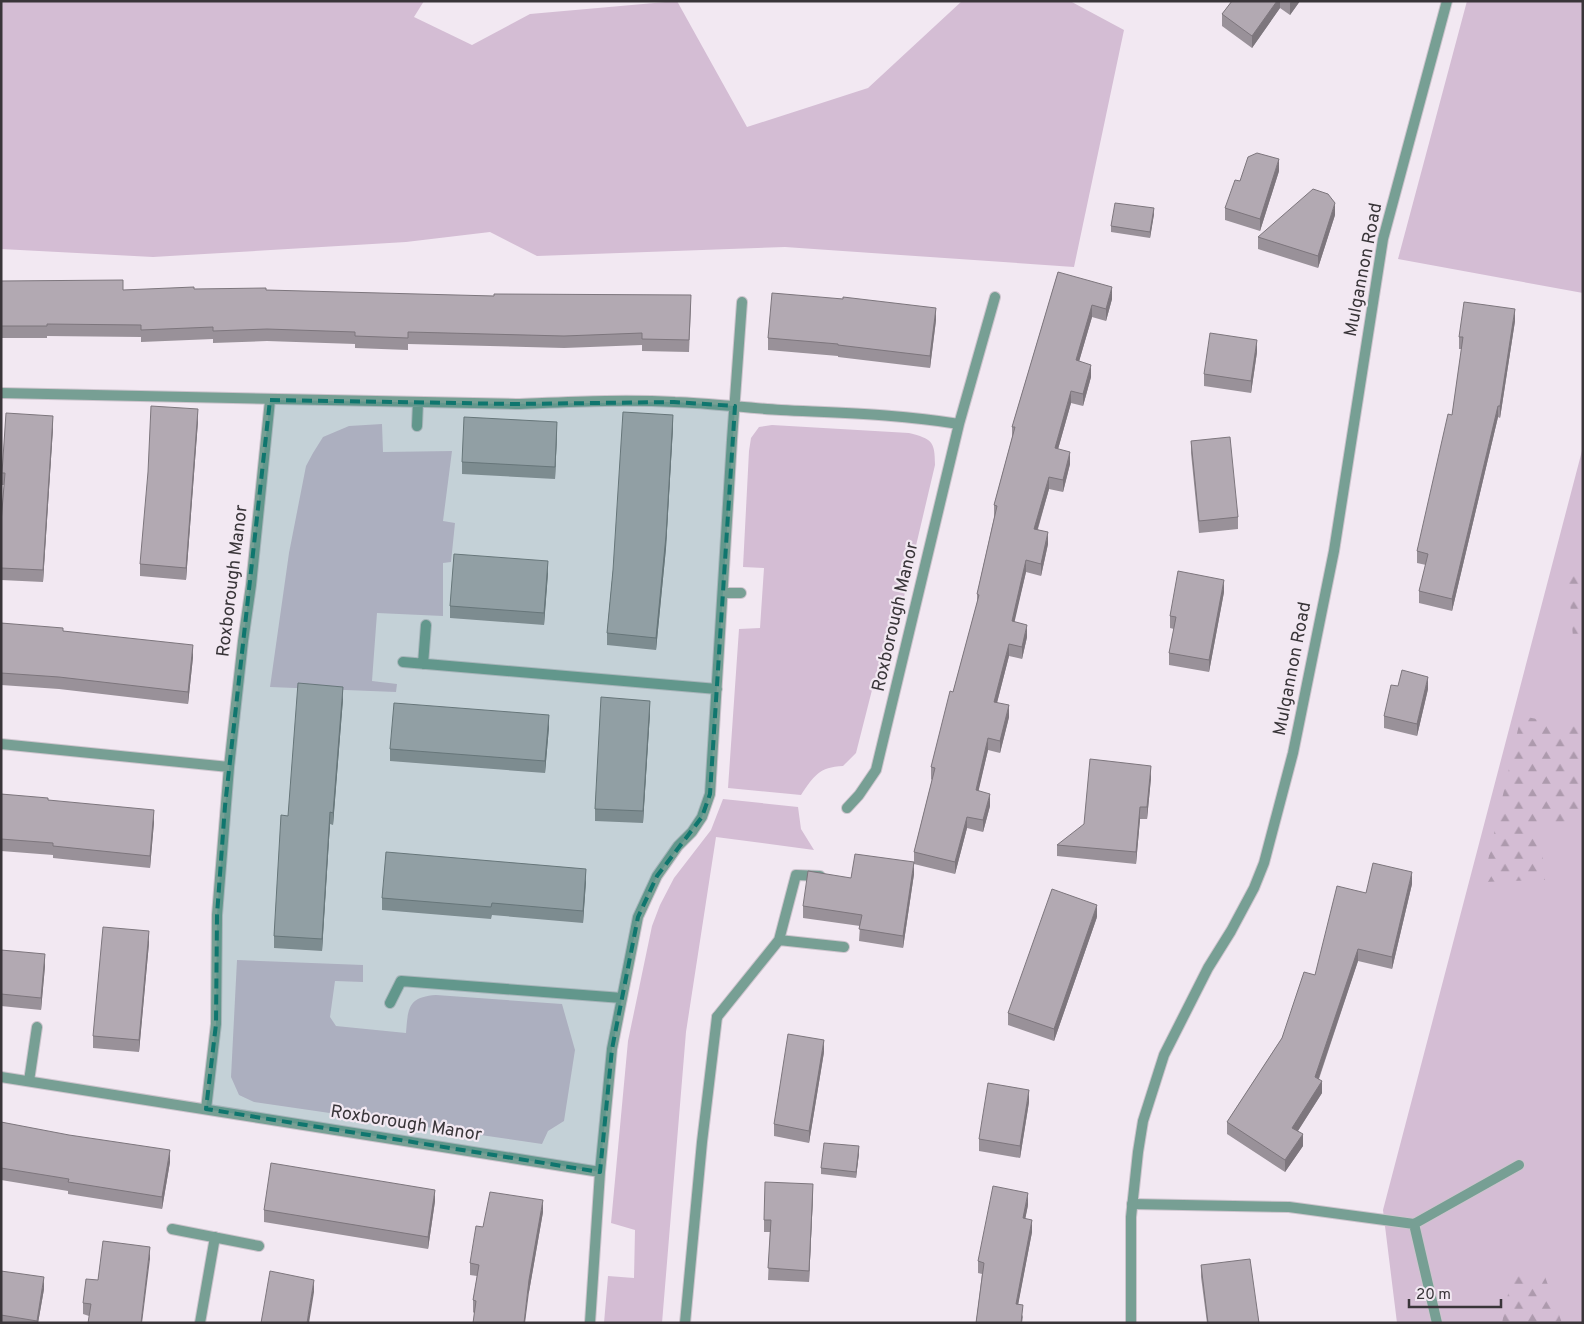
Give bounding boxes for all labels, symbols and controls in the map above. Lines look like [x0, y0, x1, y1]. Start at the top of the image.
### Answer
street label: Mulgannon Road [1340, 201, 1388, 339]
street label: Roxborough Manor [212, 504, 254, 658]
street label: Roxborough Manor [868, 540, 924, 694]
street label: Mulgannon Road [1269, 600, 1317, 738]
street label: Roxborough Manor [329, 1101, 483, 1147]
scale bar [1409, 1276, 1502, 1308]
text: 20 m [1416, 1286, 1451, 1305]

